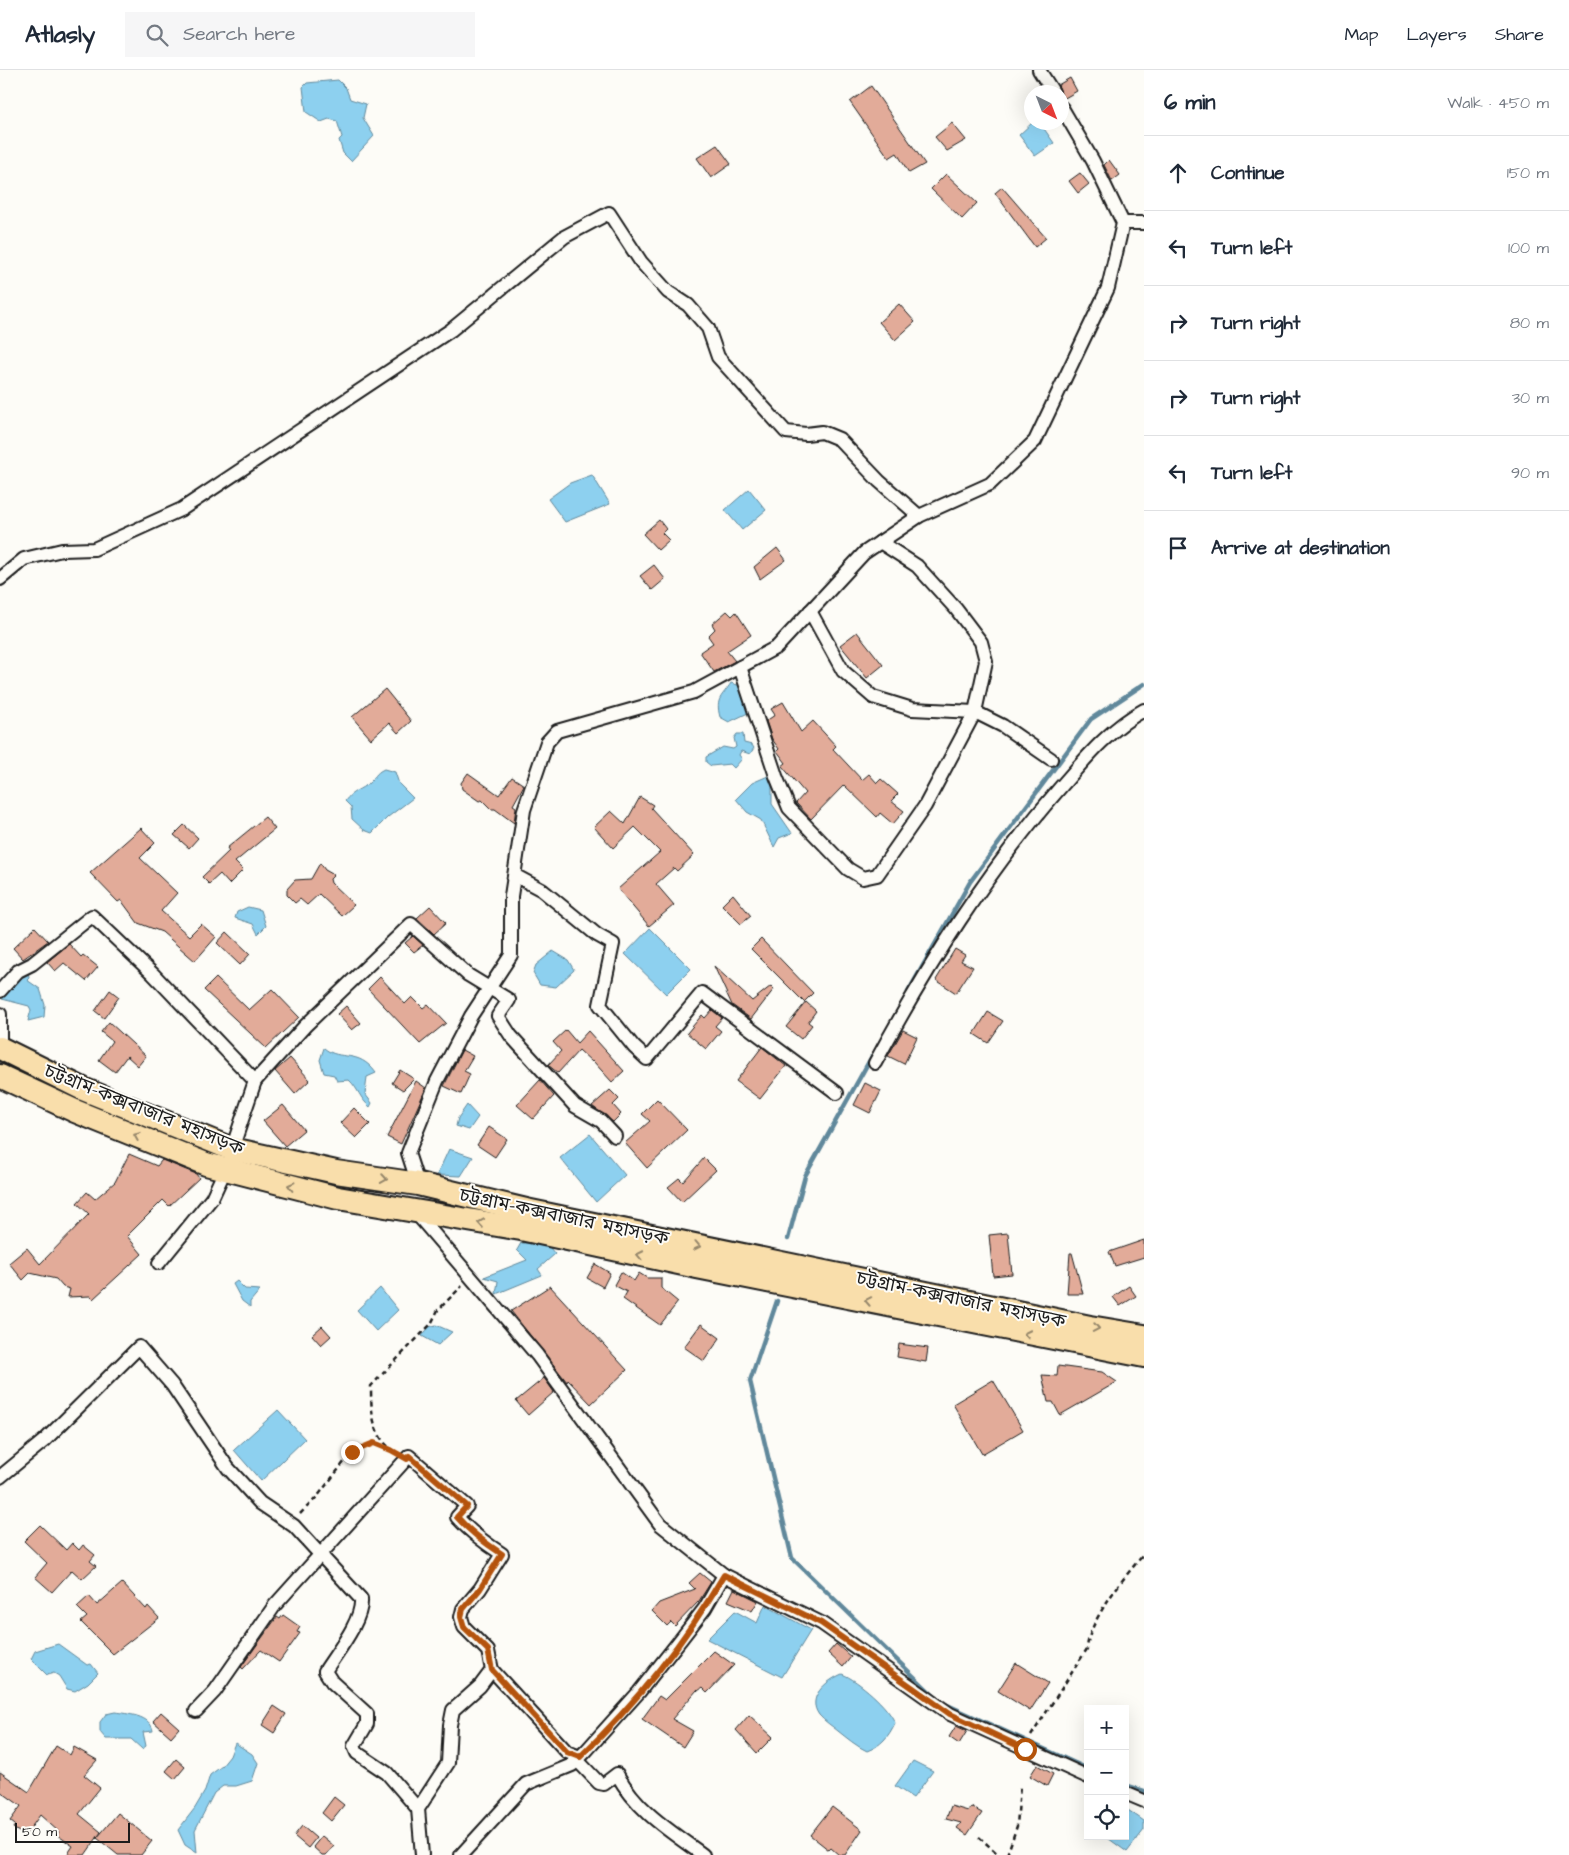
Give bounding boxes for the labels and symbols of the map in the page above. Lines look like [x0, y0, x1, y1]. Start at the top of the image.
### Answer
north arrow [1024, 85, 1069, 130]
street label: চট্টগ্রাম-কক্সবাজার মহাসড়ক [39, 1057, 249, 1163]
one-way arrow [133, 1132, 142, 1142]
one-way arrow [380, 1173, 388, 1184]
one-way arrow [287, 1181, 296, 1192]
street label: চট্টগ্রাম-কক্সবাজার মহাসড়ক [456, 1181, 672, 1253]
one-way arrow [477, 1218, 485, 1228]
one-way arrow [692, 1240, 701, 1250]
one-way arrow [636, 1250, 645, 1261]
street label: চট্টগ্রাম-কক্সবাজার মহাসড়ক [853, 1264, 1069, 1336]
one-way arrow [864, 1297, 873, 1307]
one-way arrow [1092, 1322, 1100, 1332]
one-way arrow [1023, 1329, 1032, 1340]
route end [341, 1441, 364, 1464]
route start [1014, 1738, 1037, 1761]
scale bar [15, 1820, 130, 1843]

